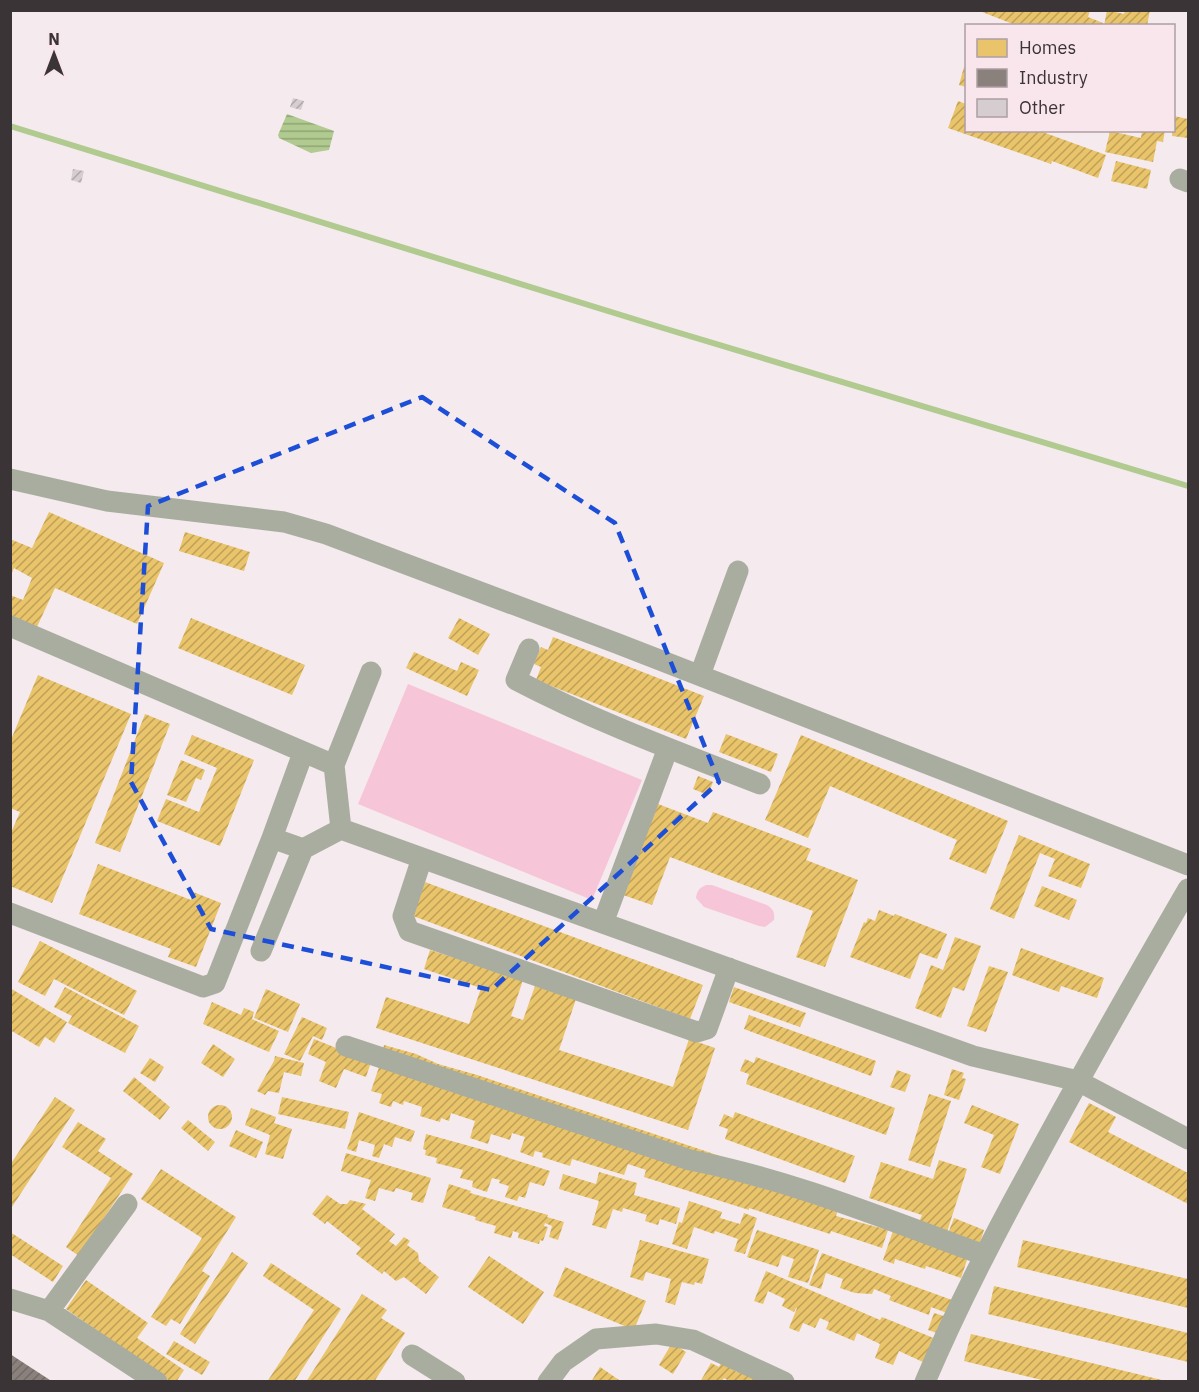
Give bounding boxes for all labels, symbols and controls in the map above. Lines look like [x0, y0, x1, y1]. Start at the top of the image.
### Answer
north arrow [24, 24, 84, 84]
legend [965, 24, 1175, 132]
text: N [48, 29, 60, 49]
text: Homes [1019, 36, 1076, 59]
text: Industry [1019, 66, 1088, 89]
text: Other [1019, 96, 1065, 119]

